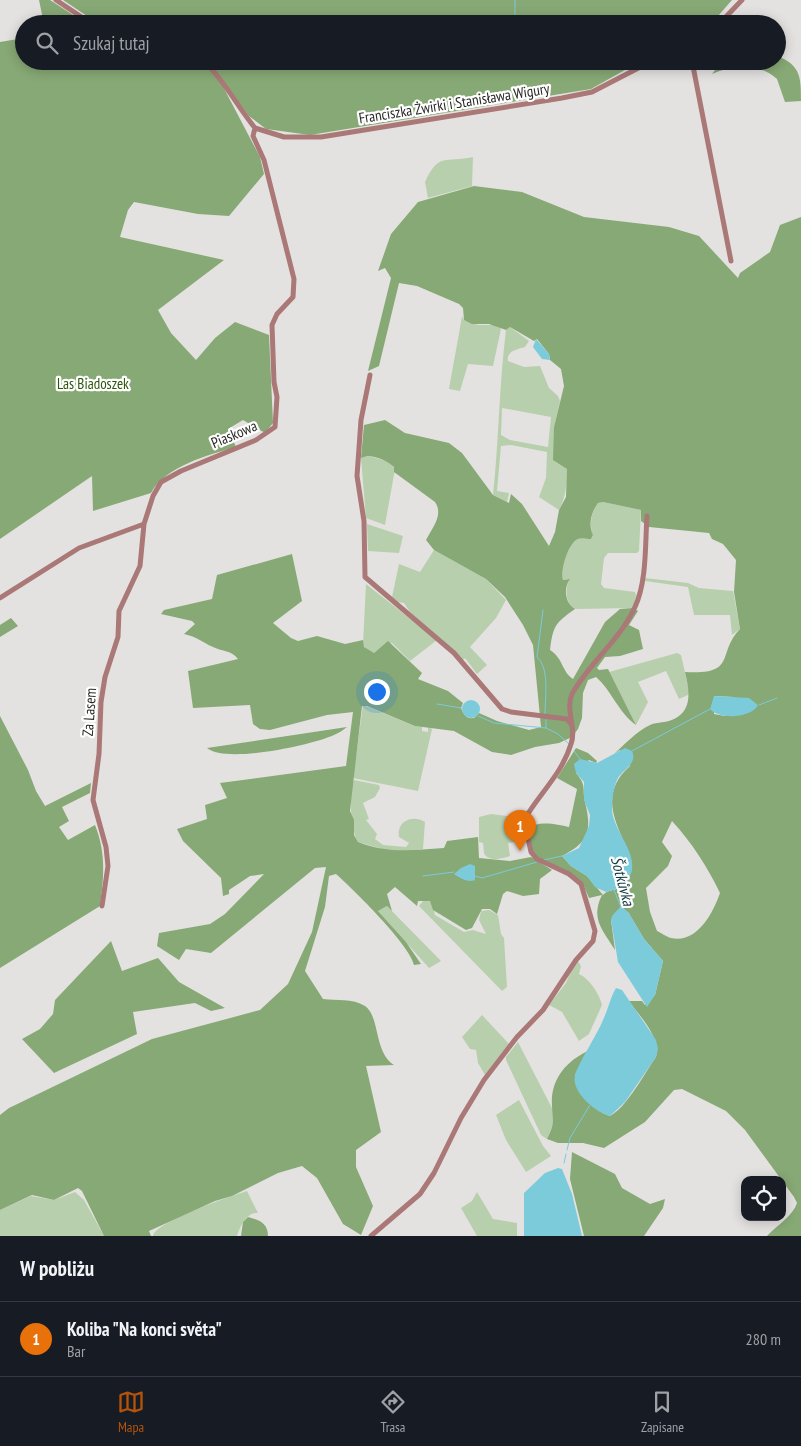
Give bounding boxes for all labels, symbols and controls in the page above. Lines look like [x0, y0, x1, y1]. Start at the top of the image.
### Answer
search box [15, 15, 786, 70]
icon: search [33, 29, 61, 57]
text: Szukaj tutaj [73, 31, 150, 55]
street label: Franciszka Żwirki i Stanisława Wigury [357, 78, 551, 127]
park label: Las Biadoszek [57, 374, 129, 393]
street label: Piaskowa [208, 416, 260, 452]
your location [364, 679, 390, 705]
street label: Za Lasem [78, 687, 100, 737]
pin: 1 [504, 810, 536, 851]
water label: Šotkůvka [607, 854, 640, 909]
map controls [741, 1176, 786, 1221]
button: locate [741, 1176, 786, 1221]
text: W pobliżu [20, 1255, 94, 1282]
text: Koliba "Na konci světa" [67, 1317, 222, 1341]
text: 1 [32, 1329, 40, 1349]
text: 280 m [746, 1329, 781, 1349]
text: Bar [67, 1341, 85, 1361]
tab: Mapa [117, 1388, 145, 1436]
tab: Trasa [379, 1388, 407, 1436]
tab: Zapisane [641, 1388, 684, 1436]

